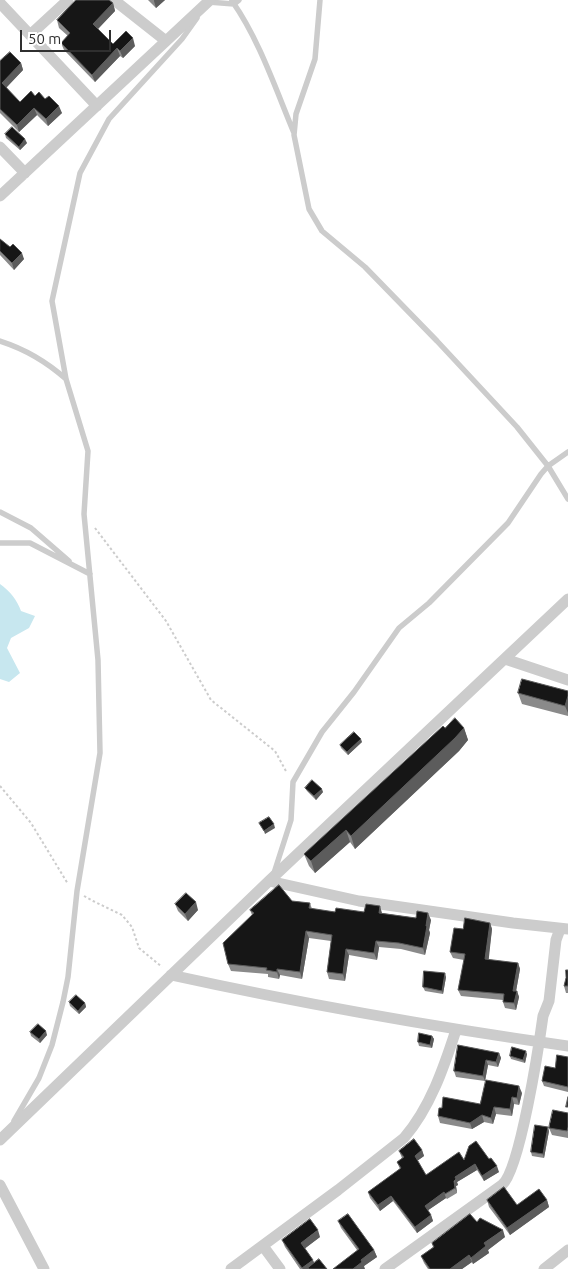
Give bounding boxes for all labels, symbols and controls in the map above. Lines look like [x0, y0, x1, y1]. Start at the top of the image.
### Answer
scale bar [22, 20, 114, 52]
text: 50 m [28, 30, 61, 47]

